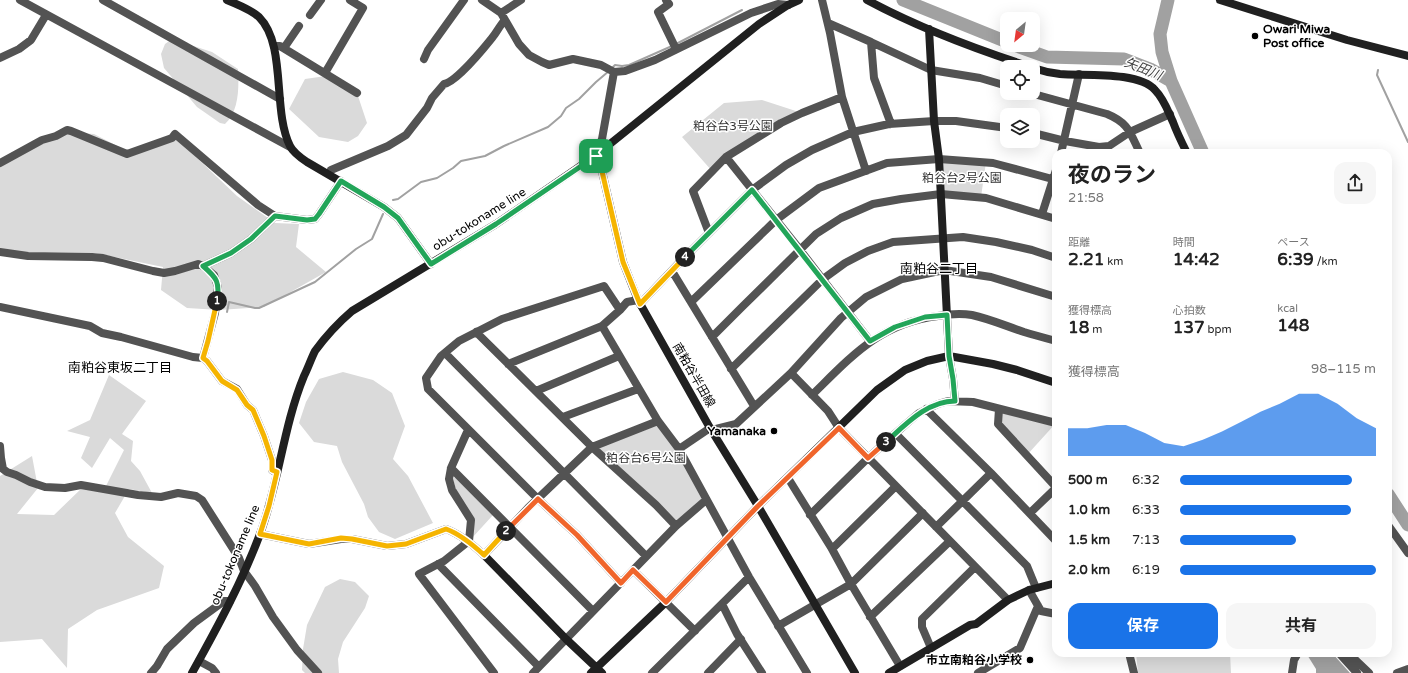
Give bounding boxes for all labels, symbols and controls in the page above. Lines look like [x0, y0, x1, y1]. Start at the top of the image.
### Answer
north arrow [1000, 12, 1040, 52]
map controls [1000, 12, 1040, 148]
place label: Owari Miwa Post office [1263, 22, 1331, 50]
marker: Owari Miwa Post office [1250, 31, 1260, 41]
water label: 矢田川 [1122, 54, 1166, 84]
button: locate [1000, 60, 1040, 100]
button: layers [1000, 108, 1040, 148]
park label: 粕谷台3号公園 [693, 119, 773, 133]
pin [579, 139, 613, 173]
icon: arrive [585, 145, 607, 167]
text: 夜のラン [1068, 162, 1156, 188]
button: share [1334, 162, 1376, 204]
park label: 粕谷台2号公園 [922, 171, 1002, 185]
street label: obu-tokoname line [430, 184, 528, 253]
text: 21:58 [1068, 190, 1104, 206]
text: 距離 [1068, 236, 1090, 249]
text: 時間 [1173, 236, 1195, 249]
text: ペース [1277, 236, 1310, 249]
pin: 4 [675, 247, 695, 267]
text: 2.21 [1068, 249, 1104, 270]
text: 14:42 [1173, 249, 1220, 270]
text: 6:39 [1277, 249, 1314, 270]
text: 4 [682, 250, 688, 263]
text: km [1104, 255, 1123, 268]
text: /km [1314, 255, 1338, 268]
district label: 南粕谷二丁目 [900, 261, 978, 277]
pin: 1 [207, 291, 227, 311]
text: 1 [214, 294, 220, 307]
text: kcal [1277, 302, 1298, 315]
text: 獲得標高 [1068, 304, 1112, 317]
text: 心拍数 [1173, 304, 1206, 317]
text: 148 [1277, 315, 1309, 336]
text: 18 [1068, 317, 1089, 338]
text: 137 [1173, 317, 1205, 338]
text: m [1089, 323, 1102, 336]
text: bpm [1205, 323, 1232, 336]
street label: 南粕谷半田線 [670, 340, 718, 410]
district label: 南粕谷東坂二丁目 [68, 360, 172, 376]
text: 98–115 m [1311, 361, 1376, 377]
text: 獲得標高 [1068, 364, 1120, 380]
place label: Yamanaka [708, 424, 766, 438]
marker: Yamanaka [769, 426, 779, 436]
pin: 3 [876, 432, 896, 452]
text: 3 [883, 435, 889, 448]
park label: 粕谷台6号公園 [606, 451, 686, 465]
text: 500 m [1068, 472, 1108, 488]
text: 6:32 [1132, 472, 1160, 488]
text: 1.0 km [1068, 502, 1110, 518]
text: 6:33 [1132, 502, 1160, 518]
street label: obu-tokoname line [208, 503, 263, 607]
pin: 2 [496, 521, 516, 541]
text: 2 [503, 524, 509, 537]
text: 1.5 km [1068, 532, 1110, 548]
text: 7:13 [1132, 532, 1160, 548]
text: 2.0 km [1068, 562, 1110, 578]
text: 6:19 [1132, 562, 1160, 578]
button: 保存 [1068, 603, 1218, 649]
button: 共有 [1226, 603, 1376, 649]
place label: 市立南粕谷小学校 [926, 653, 1022, 667]
marker: 市立南粕谷小学校 [1025, 655, 1035, 665]

